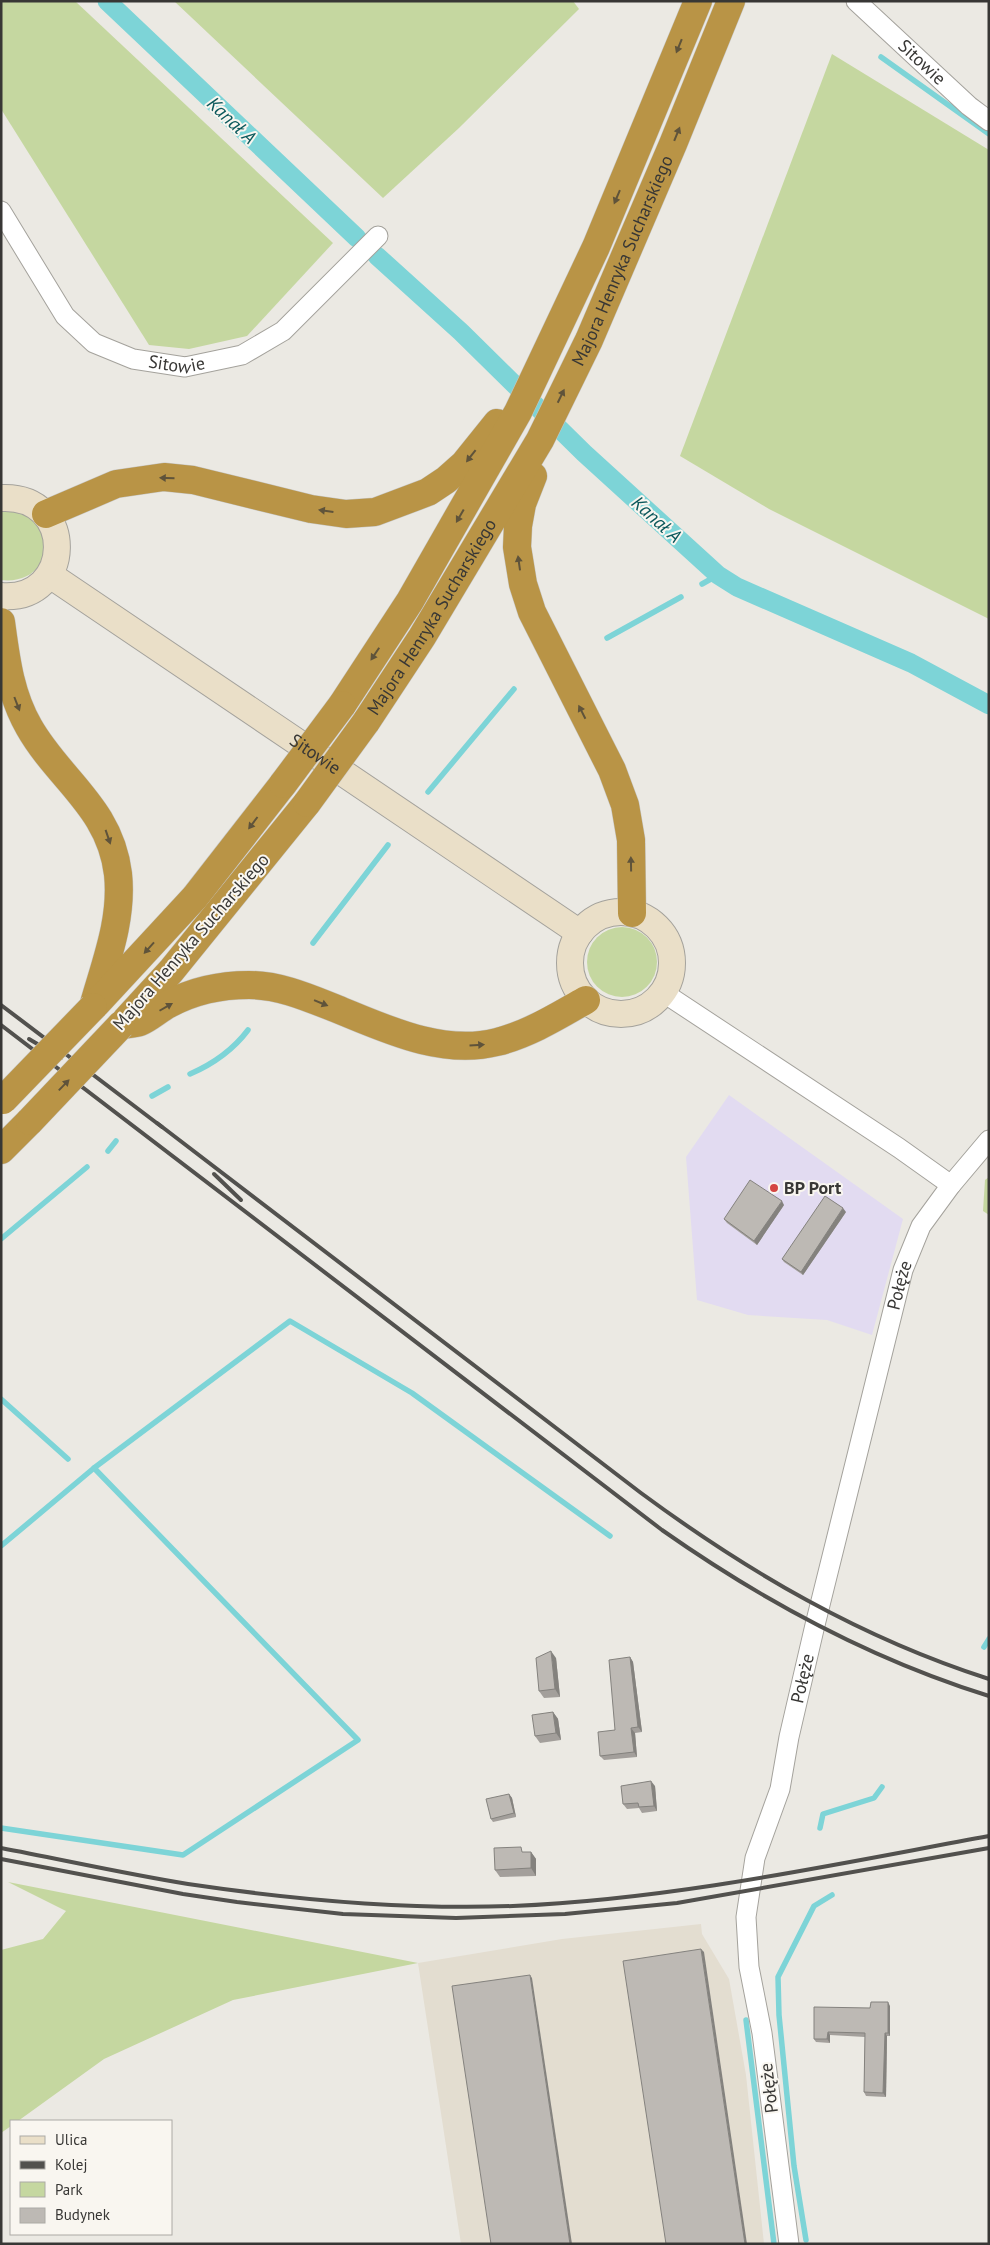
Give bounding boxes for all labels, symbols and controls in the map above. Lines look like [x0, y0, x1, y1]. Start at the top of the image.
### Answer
street label: Sitowie [894, 34, 951, 90]
one-way arrow [675, 39, 683, 54]
water label: Kanał A [202, 91, 262, 149]
one-way arrow [674, 127, 682, 141]
street label: Majora Henryka Sucharskiego [566, 152, 678, 369]
one-way arrow [613, 189, 620, 204]
street label: Sitowie [147, 350, 207, 379]
one-way arrow [557, 389, 565, 403]
one-way arrow [465, 449, 476, 462]
one-way arrow [159, 474, 175, 482]
water label: Kanał A [627, 490, 687, 548]
one-way arrow [317, 506, 333, 514]
one-way arrow [456, 508, 464, 523]
street label: Majora Henryka Sucharskiego [362, 514, 501, 719]
one-way arrow [514, 555, 522, 571]
one-way arrow [371, 647, 380, 661]
one-way arrow [13, 697, 21, 712]
one-way arrow [578, 704, 586, 719]
street label: Sitowie [285, 728, 345, 779]
one-way arrow [248, 816, 259, 829]
one-way arrow [104, 830, 112, 845]
street label: Majora Henryka Sucharskiego [107, 848, 274, 1035]
one-way arrow [627, 856, 635, 872]
one-way arrow [144, 941, 155, 954]
one-way arrow [314, 1000, 329, 1007]
one-way arrow [159, 1002, 172, 1011]
one-way arrow [469, 1040, 485, 1048]
one-way arrow [58, 1080, 70, 1092]
place label: BP Port [784, 1176, 842, 1199]
marker: BP Port [768, 1182, 780, 1194]
street label: Połęże [882, 1257, 917, 1312]
street label: Połęże [785, 1651, 819, 1705]
street label: Połęże [754, 2062, 783, 2114]
legend [10, 2120, 172, 2235]
text: Ulica [55, 2130, 87, 2149]
text: Kolej [55, 2155, 87, 2174]
text: Park [55, 2180, 83, 2199]
text: Budynek [55, 2205, 111, 2224]

